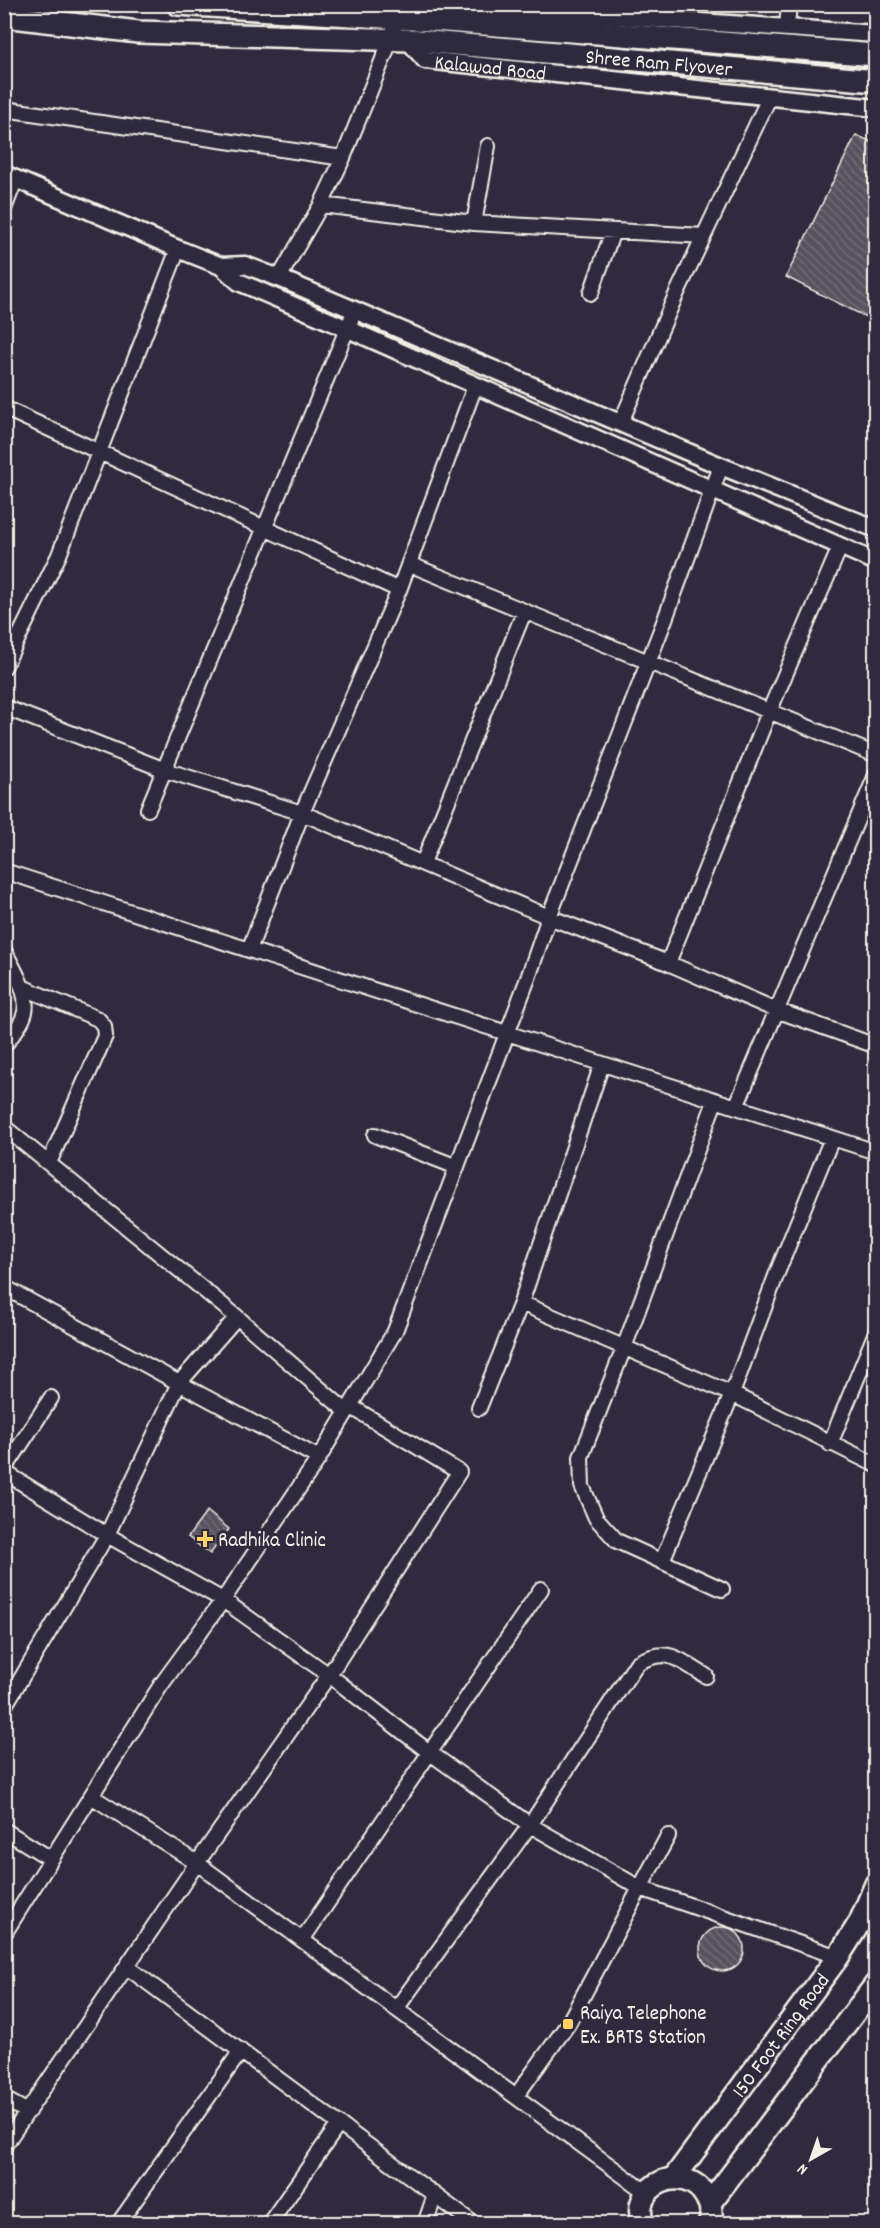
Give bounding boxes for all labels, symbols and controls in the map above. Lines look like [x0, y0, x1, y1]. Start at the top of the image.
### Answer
street label: Shree Ram Flyover [584, 44, 734, 86]
street label: Kalawad Road [433, 49, 547, 91]
place label: Radhika Clinic [218, 1527, 326, 1557]
marker: Radhika Clinic [196, 1530, 214, 1548]
street label: 150 Foot Ring Road [726, 1968, 839, 2105]
place label: Raiya Telephone Ex. BRTS Station [580, 2000, 707, 2054]
marker: Raiya Telephone Ex. BRTS Station [561, 2017, 575, 2031]
north arrow [781, 2129, 841, 2189]
text: N [792, 2157, 813, 2180]

